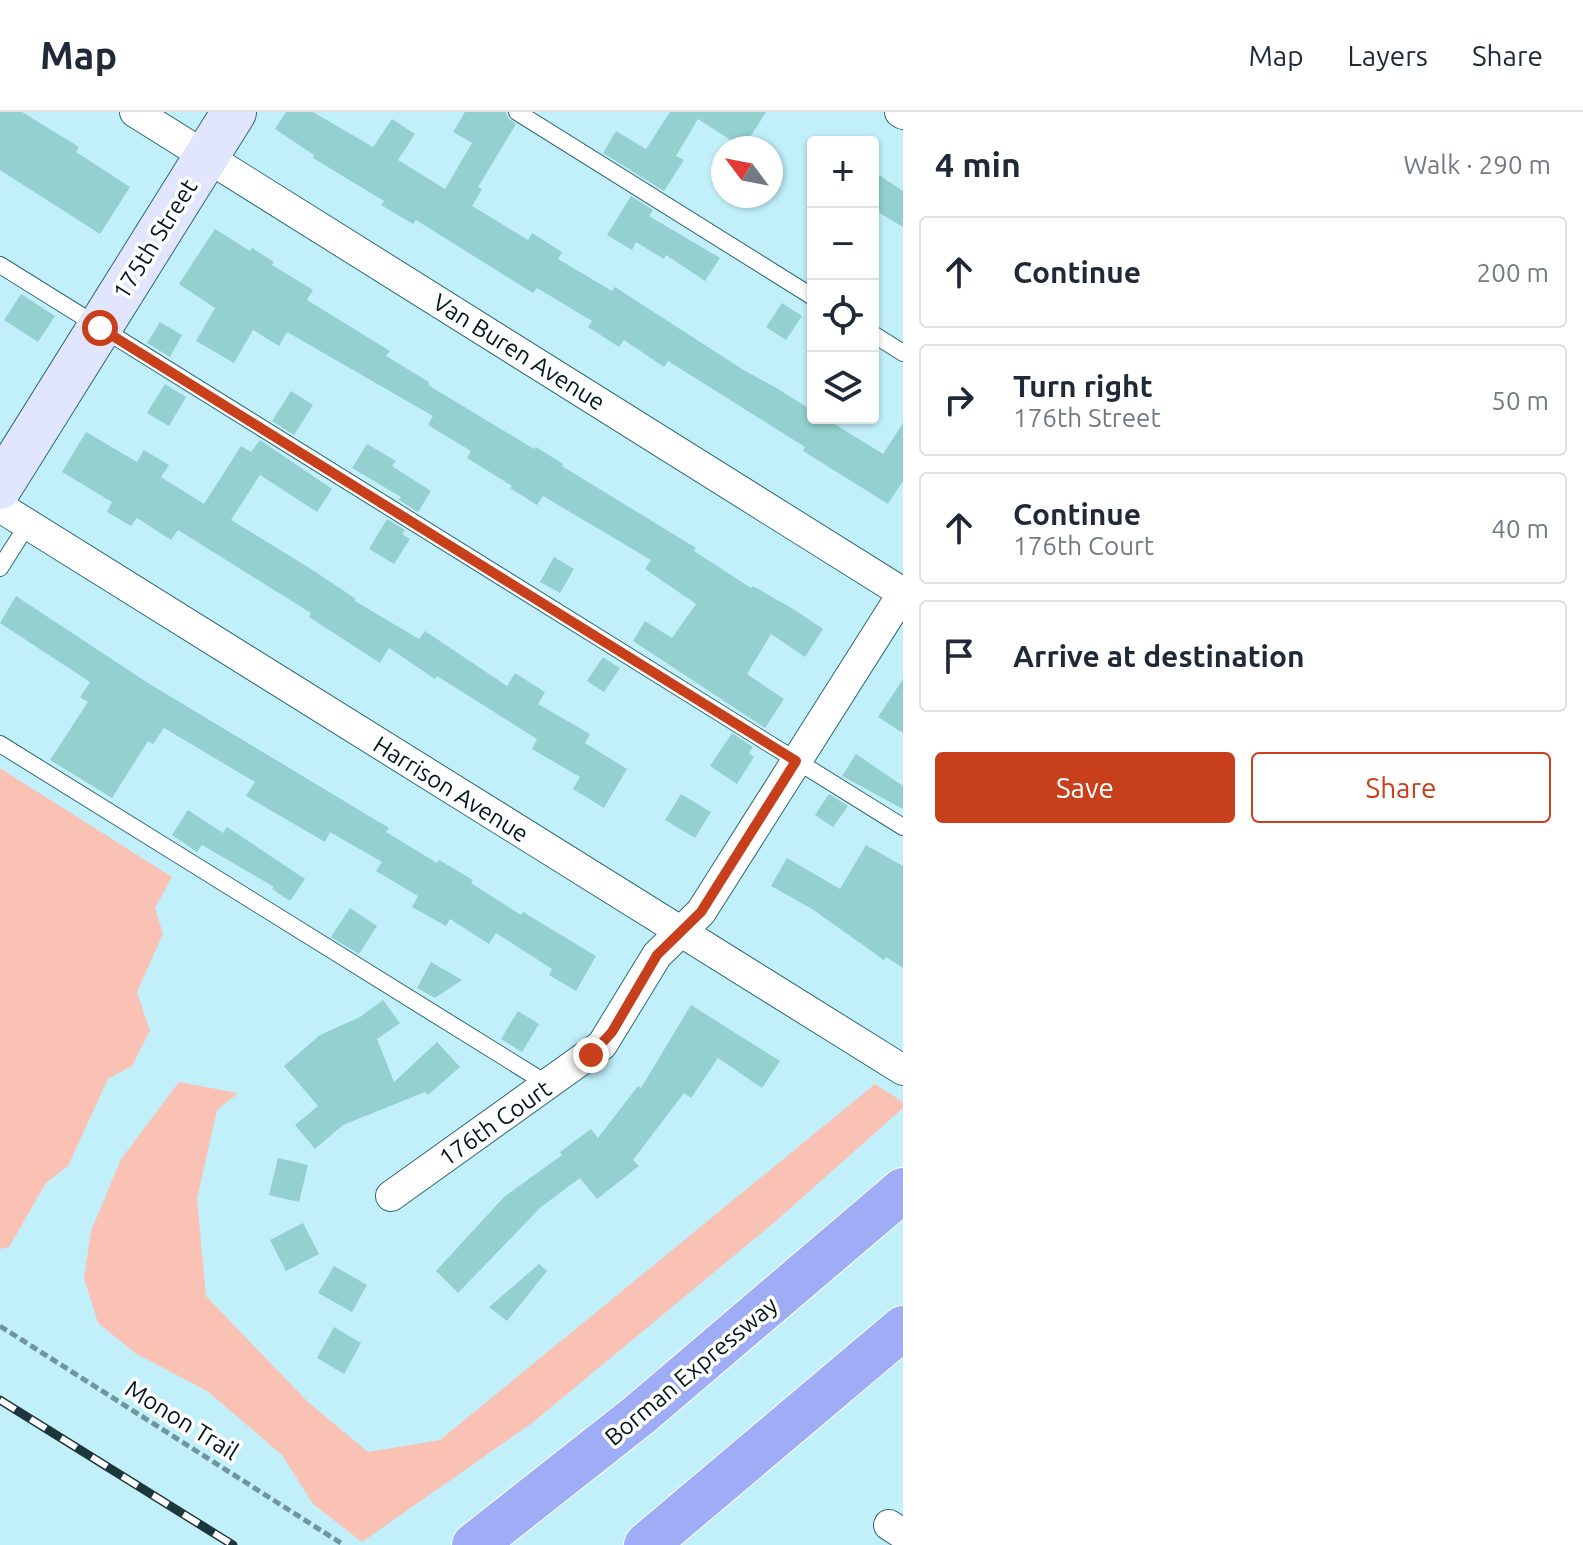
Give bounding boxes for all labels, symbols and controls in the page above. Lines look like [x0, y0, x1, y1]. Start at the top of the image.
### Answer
text: Map [40, 34, 117, 76]
text: Map [1248, 40, 1304, 71]
text: Layers [1348, 40, 1428, 71]
text: Share [1472, 40, 1543, 71]
north arrow [711, 136, 783, 208]
map controls [807, 136, 879, 424]
button: + [807, 136, 879, 208]
text: 4 min [935, 145, 1021, 183]
text: Walk · 290 m [1403, 150, 1551, 179]
street label: 175th Street [107, 174, 203, 304]
button: − [807, 208, 879, 280]
icon: ahead [937, 250, 981, 294]
text: Continue [1013, 255, 1141, 289]
text: 200 m [1477, 258, 1549, 287]
button: locate [807, 280, 879, 352]
street label: Van Buren Avenue [428, 288, 610, 416]
route start [82, 310, 118, 346]
button: layers [807, 352, 879, 424]
text: Turn right [1013, 369, 1153, 403]
icon: right [937, 378, 981, 422]
text: 50 m [1491, 386, 1549, 415]
text: 176th Street [1013, 403, 1161, 432]
text: Continue [1013, 497, 1141, 531]
icon: ahead [937, 506, 981, 550]
text: 40 m [1491, 514, 1549, 543]
text: 176th Court [1013, 531, 1154, 560]
icon: arrive [937, 634, 981, 678]
text: Arrive at destination [1013, 639, 1305, 673]
street label: Harrison Avenue [369, 730, 533, 848]
button: Save [935, 752, 1235, 823]
button: Share [1251, 752, 1551, 823]
route end [573, 1037, 609, 1073]
street label: 176th Court [434, 1074, 557, 1171]
street label: Borman Expressway [600, 1291, 783, 1451]
street label: Monon Trail [121, 1375, 243, 1465]

